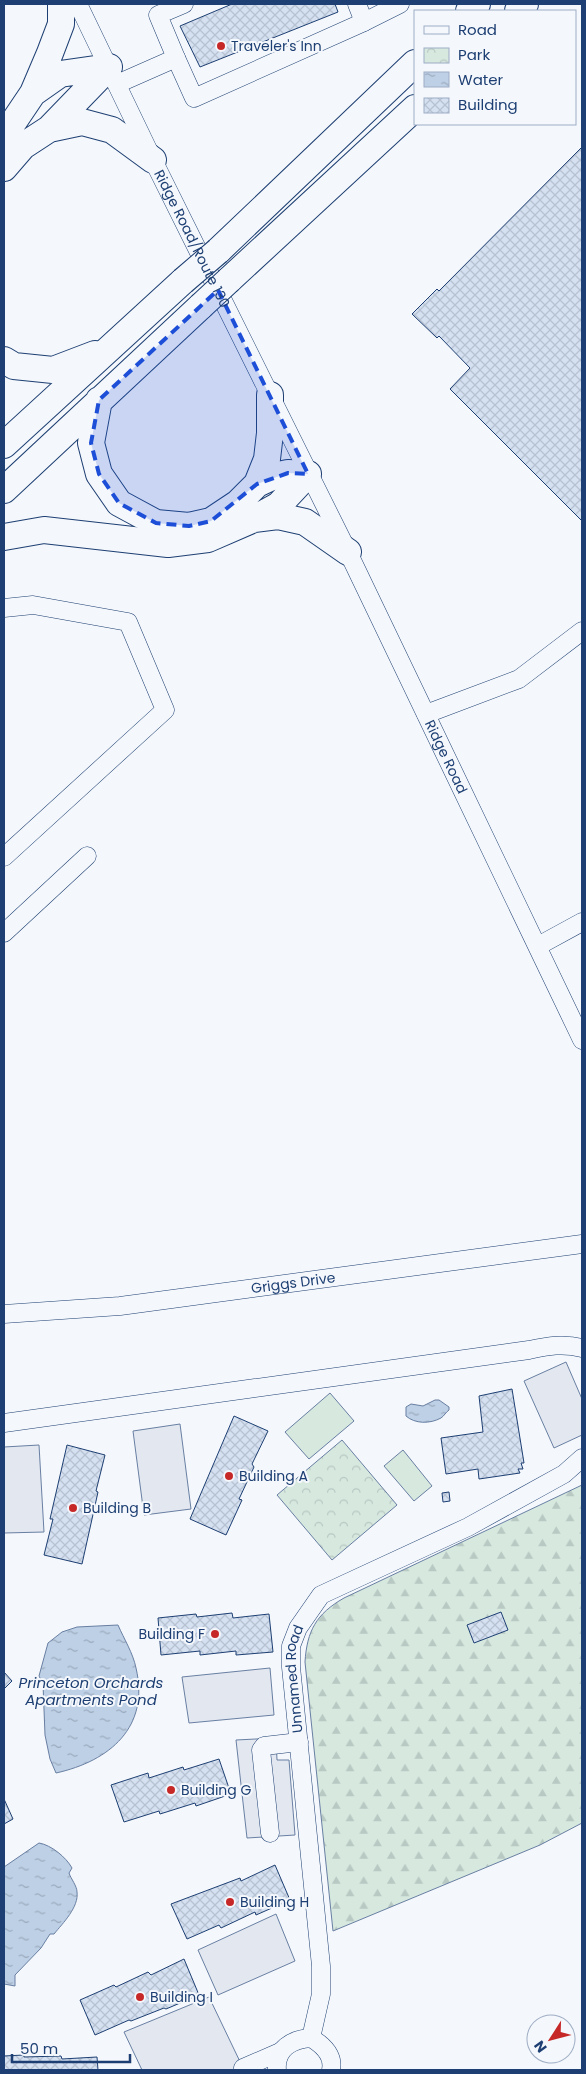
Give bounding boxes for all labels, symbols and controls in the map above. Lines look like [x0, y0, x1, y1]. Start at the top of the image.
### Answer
legend [414, 10, 576, 125]
text: Road [458, 19, 497, 40]
place label: Traveler's Inn [231, 36, 322, 56]
marker: Traveler's Inn [215, 40, 227, 52]
text: Park [458, 44, 490, 65]
text: Water [458, 69, 504, 90]
text: Building [458, 94, 518, 115]
street label: Ridge Road/Route 130 [149, 166, 235, 311]
street label: Ridge Road [420, 716, 472, 797]
street label: Griggs Drive [250, 1267, 337, 1298]
place label: Building A [239, 1466, 308, 1486]
marker: Building A [223, 1470, 235, 1482]
place label: Building B [83, 1498, 151, 1518]
marker: Building B [67, 1502, 79, 1514]
street label: Unnamed Road [281, 1622, 308, 1734]
place label: Building F [138, 1624, 205, 1644]
marker: Building F [209, 1628, 221, 1640]
water label: Princeton Orchards Apartments Pond [19, 1672, 164, 1710]
place label: Building G [181, 1780, 251, 1800]
marker: Building G [165, 1784, 177, 1796]
place label: Building H [240, 1892, 309, 1912]
marker: Building H [224, 1896, 236, 1908]
place label: Building I [150, 1987, 213, 2007]
marker: Building I [134, 1991, 146, 2003]
north arrow [526, 2014, 576, 2064]
scale bar [12, 2032, 130, 2064]
text: N [529, 2037, 552, 2057]
text: 50 m [20, 2038, 58, 2059]

